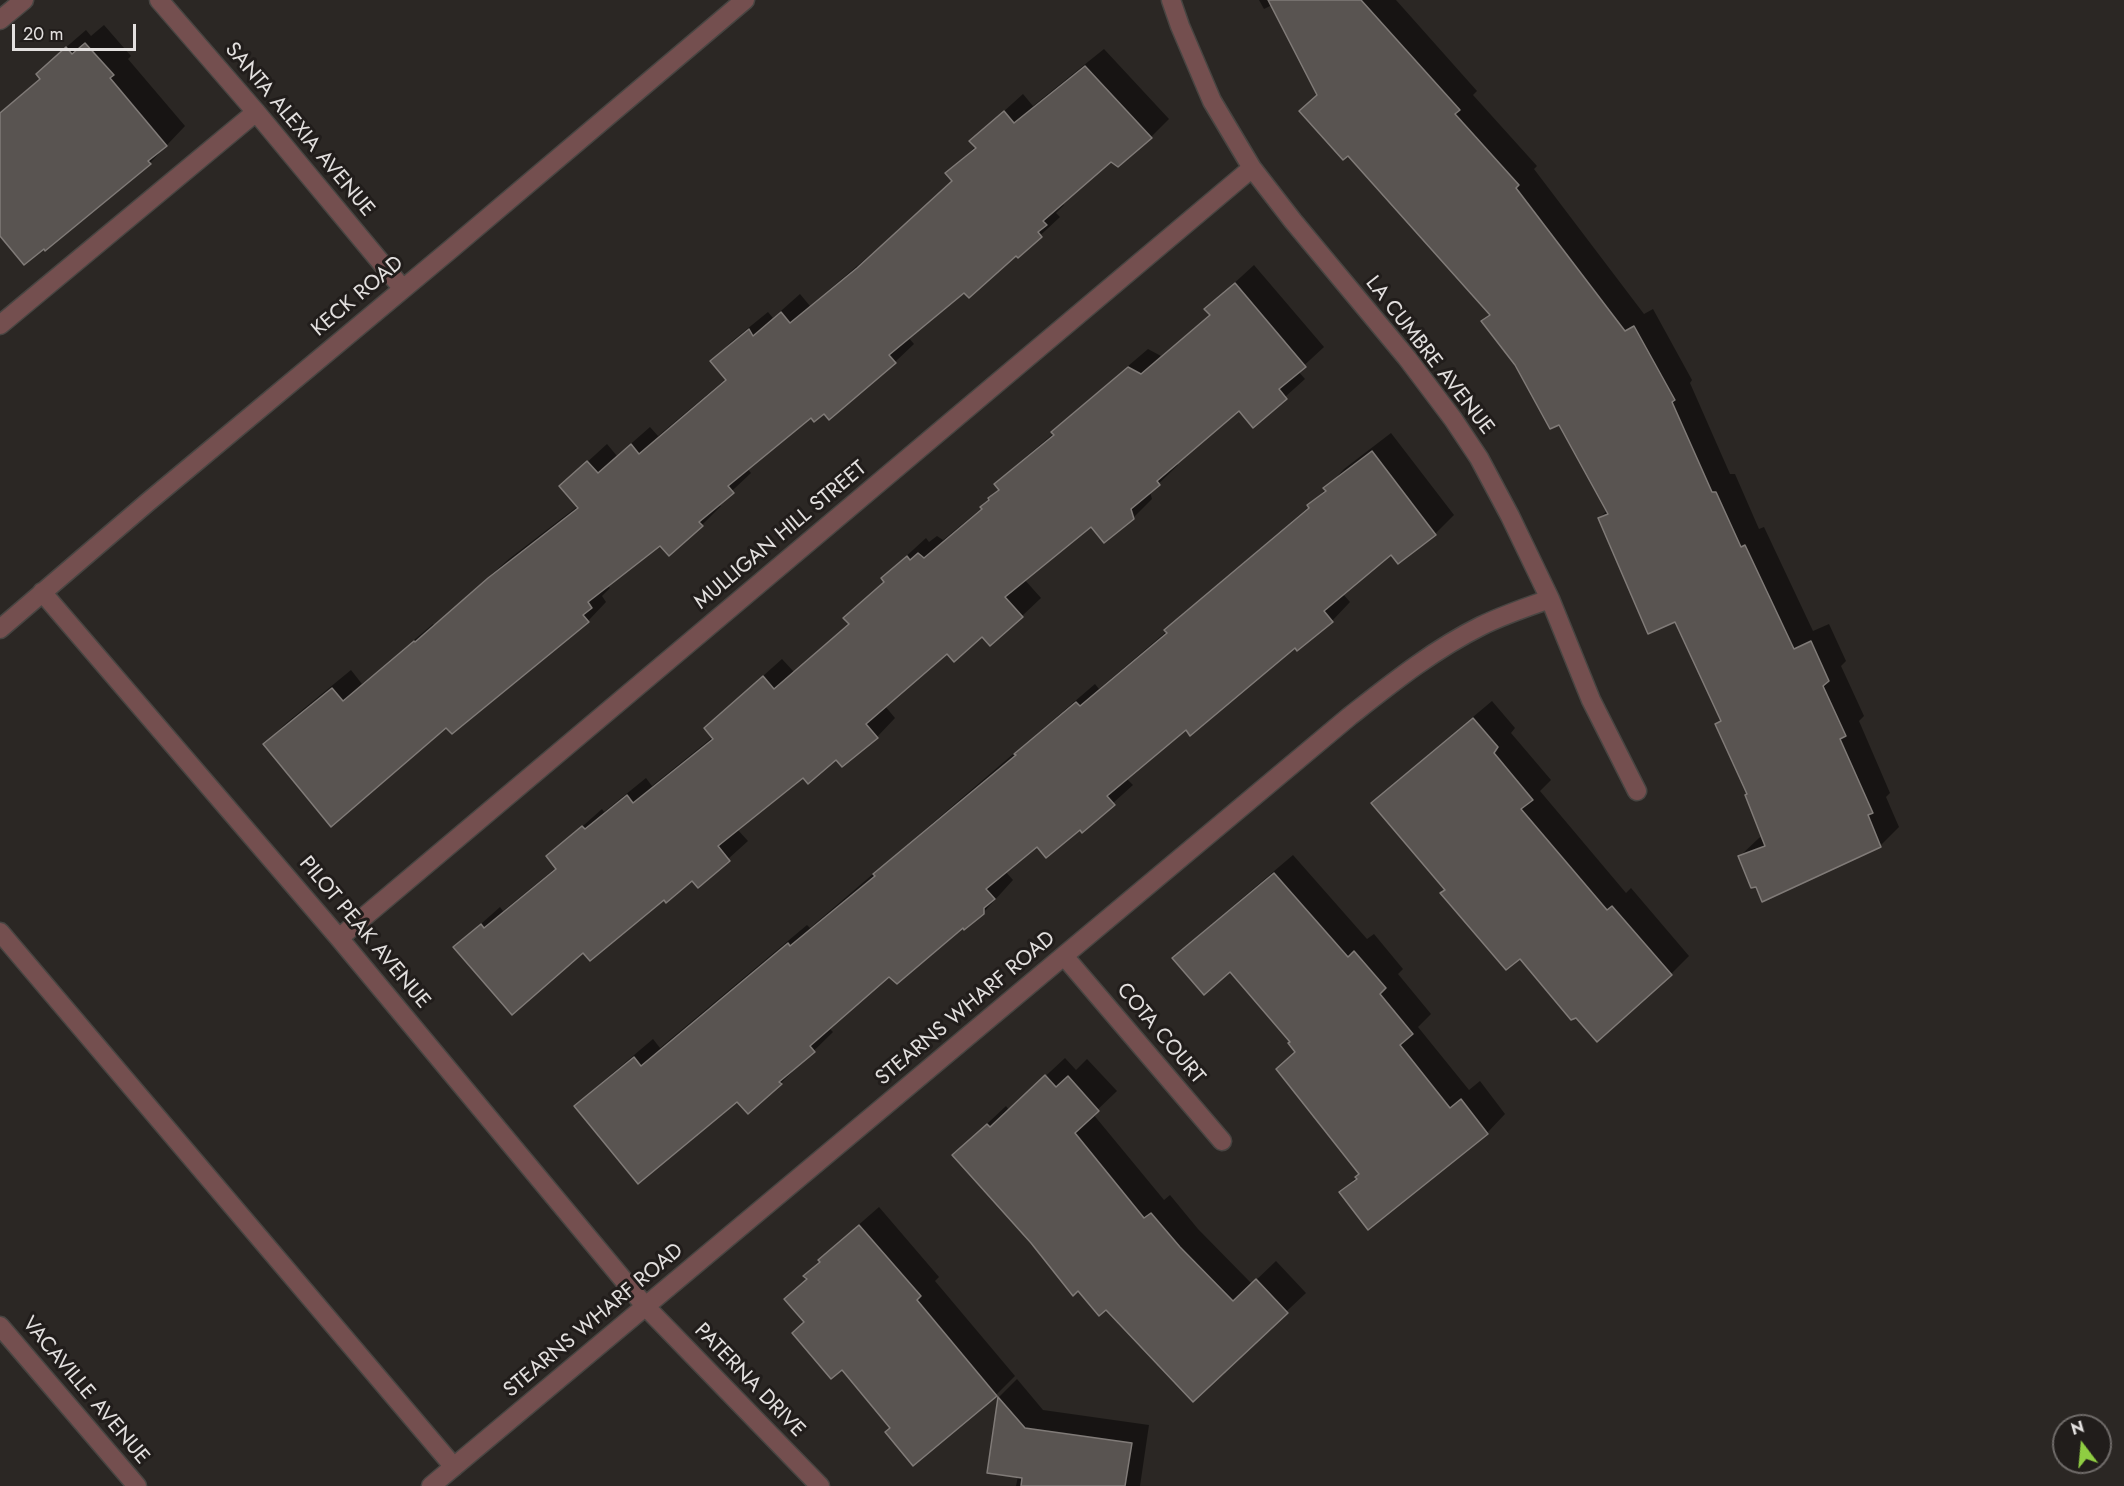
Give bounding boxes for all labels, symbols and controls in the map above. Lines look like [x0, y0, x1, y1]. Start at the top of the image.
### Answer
scale bar [15, 12, 140, 50]
text: 20 m [23, 21, 63, 47]
street label: SANTA ALEXIA AVENUE [219, 38, 379, 222]
street label: KECK ROAD [307, 251, 409, 343]
street label: LA CUMBRE AVENUE [1359, 272, 1499, 440]
street label: MULLIGAN HILL STREET [690, 456, 872, 616]
street label: PILOT PEAK AVENUE [293, 852, 435, 1014]
street label: STEARNS WHARF ROAD [871, 927, 1061, 1091]
street label: COTA COURT [1111, 978, 1209, 1090]
street label: STEARNS WHARF ROAD [499, 1239, 689, 1403]
street label: VACAVILLE AVENUE [16, 1312, 154, 1470]
street label: PATERNA DRIVE [688, 1319, 810, 1443]
north arrow [2052, 1414, 2112, 1474]
text: N [2068, 1415, 2087, 1441]

